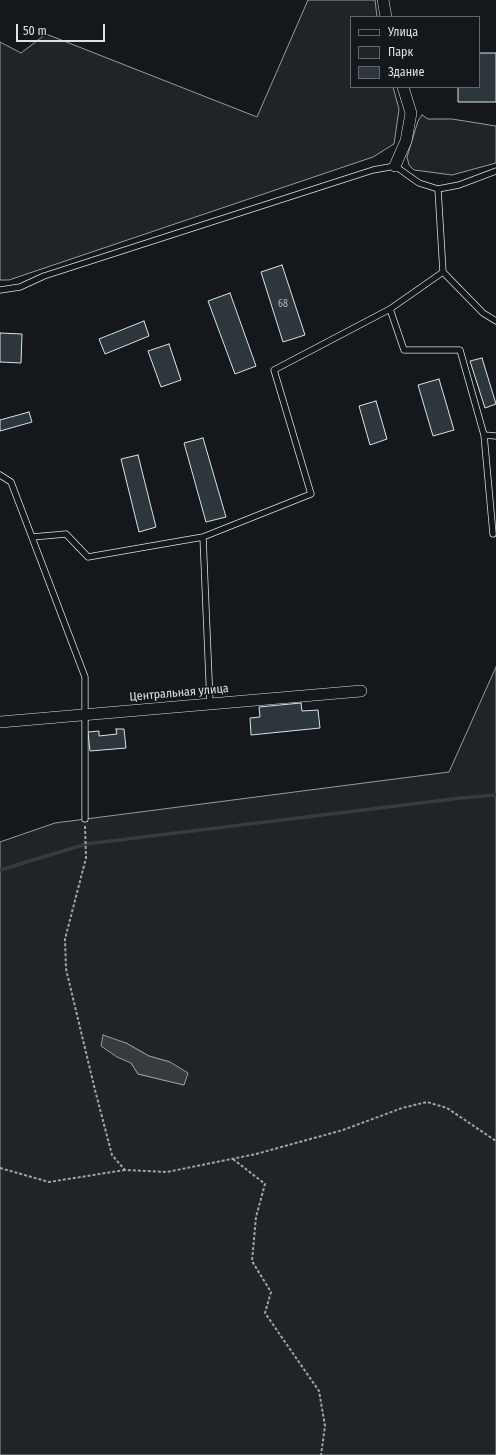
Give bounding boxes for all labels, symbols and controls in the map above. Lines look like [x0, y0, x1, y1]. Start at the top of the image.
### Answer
scale bar [18, 16, 107, 42]
legend [350, 16, 480, 88]
text: 50 m [23, 24, 47, 38]
text: Улица [388, 25, 418, 39]
text: Парк [388, 45, 413, 59]
text: Здание [388, 65, 424, 79]
house number: 68 [278, 298, 288, 310]
street label: Центральная улица [129, 681, 229, 705]

